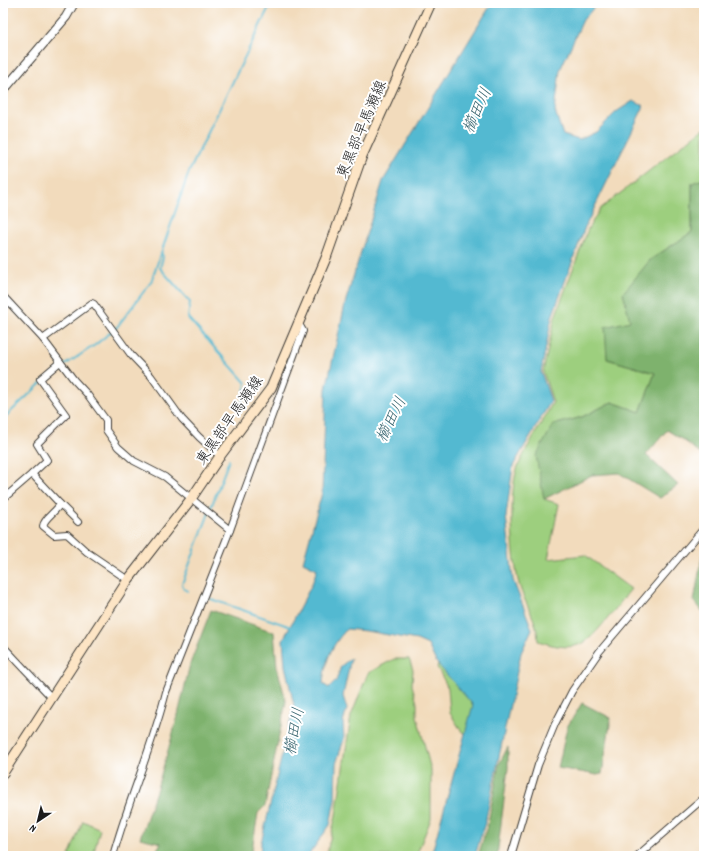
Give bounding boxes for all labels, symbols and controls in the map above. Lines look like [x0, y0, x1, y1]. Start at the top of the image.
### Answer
street label: 東黒部早馬瀬線 [332, 77, 393, 182]
water label: 櫛田川 [458, 84, 499, 138]
street label: 東黒部早馬瀬線 [192, 372, 270, 470]
water label: 櫛田川 [371, 393, 413, 447]
water label: 櫛田川 [280, 706, 311, 757]
north arrow [18, 801, 58, 841]
text: N [26, 819, 40, 836]

